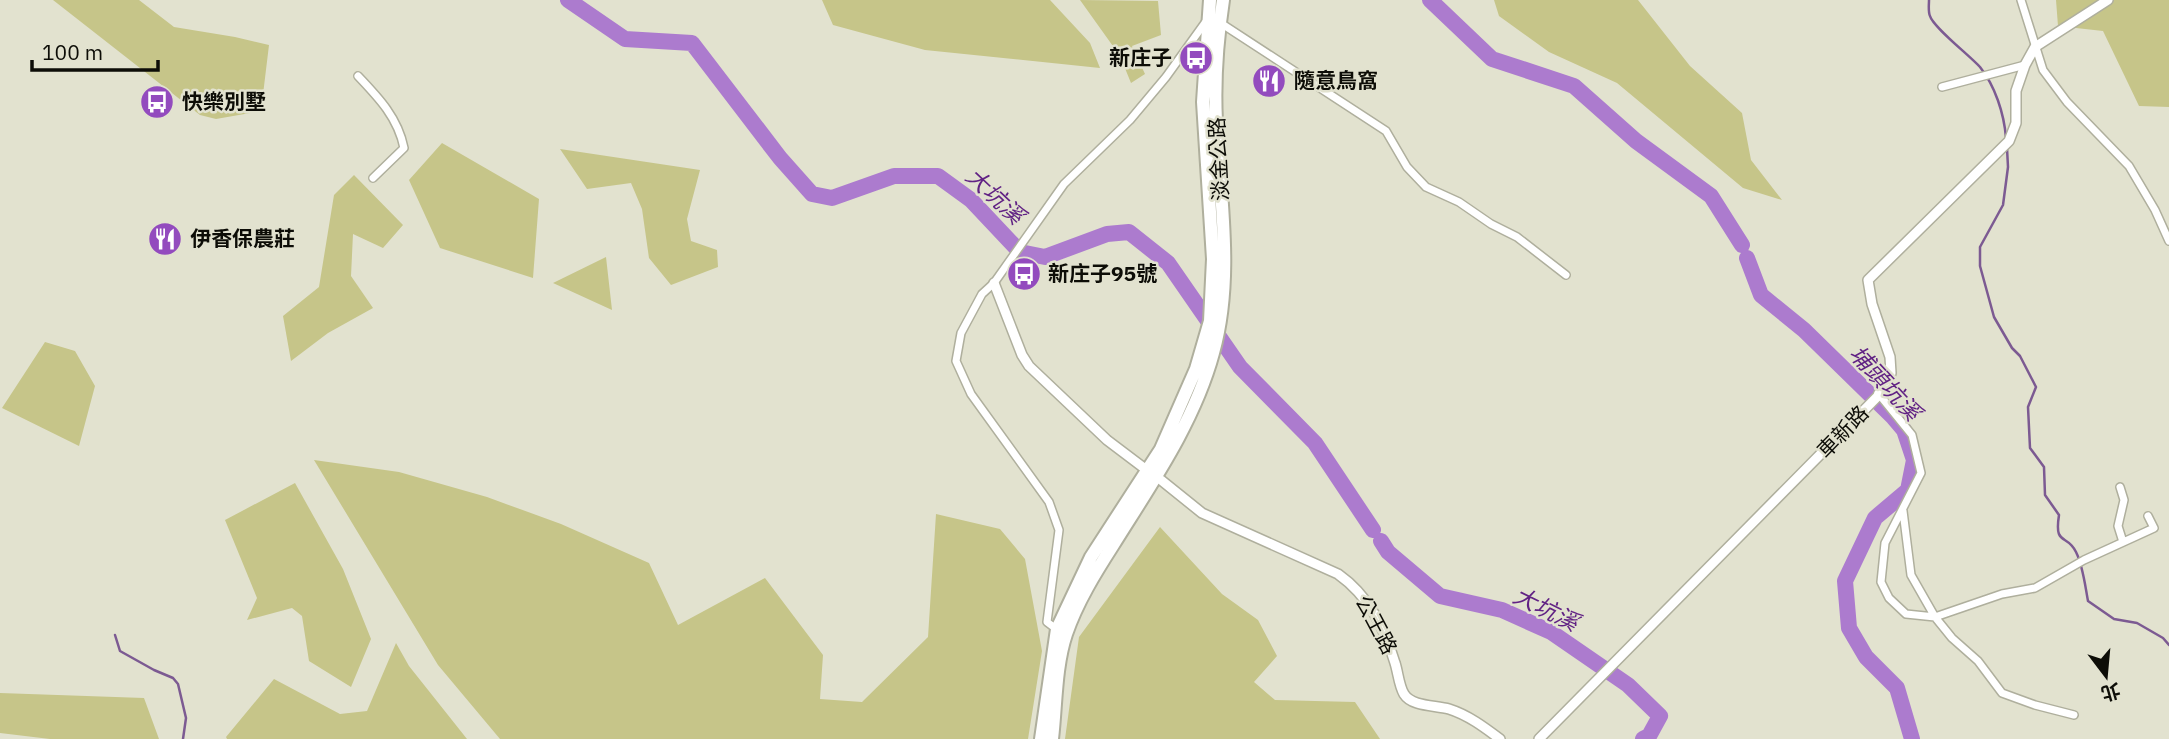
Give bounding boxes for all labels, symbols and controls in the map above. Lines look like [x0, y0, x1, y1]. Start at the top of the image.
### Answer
scale bar [32, 28, 158, 72]
text: 100 m [42, 38, 103, 66]
bus stop icon: 新庄子 [1177, 39, 1215, 77]
place label: 新庄子 [1109, 43, 1172, 71]
restaurant icon: 隨意鳥窩 [1250, 62, 1288, 100]
place label: 隨意鳥窩 [1294, 66, 1378, 94]
bus stop icon: 快樂別墅 [138, 83, 176, 121]
place label: 快樂別墅 [182, 87, 266, 115]
street label: 淡金公路 [1202, 116, 1234, 202]
water label: 大坑溪 [960, 161, 1033, 232]
restaurant icon: 伊香保農莊 [146, 220, 184, 258]
place label: 伊香保農莊 [190, 224, 295, 252]
bus stop icon: 新庄子95號 [1005, 255, 1043, 293]
place label: 新庄子95號 [1048, 259, 1157, 287]
water label: 埔頭坑溪 [1843, 338, 1930, 428]
street label: 車新路 [1810, 399, 1874, 464]
water label: 大坑溪 [1509, 579, 1587, 638]
street label: 公王路 [1350, 590, 1404, 659]
north arrow [2071, 641, 2141, 711]
text: 北 [2098, 678, 2123, 706]

